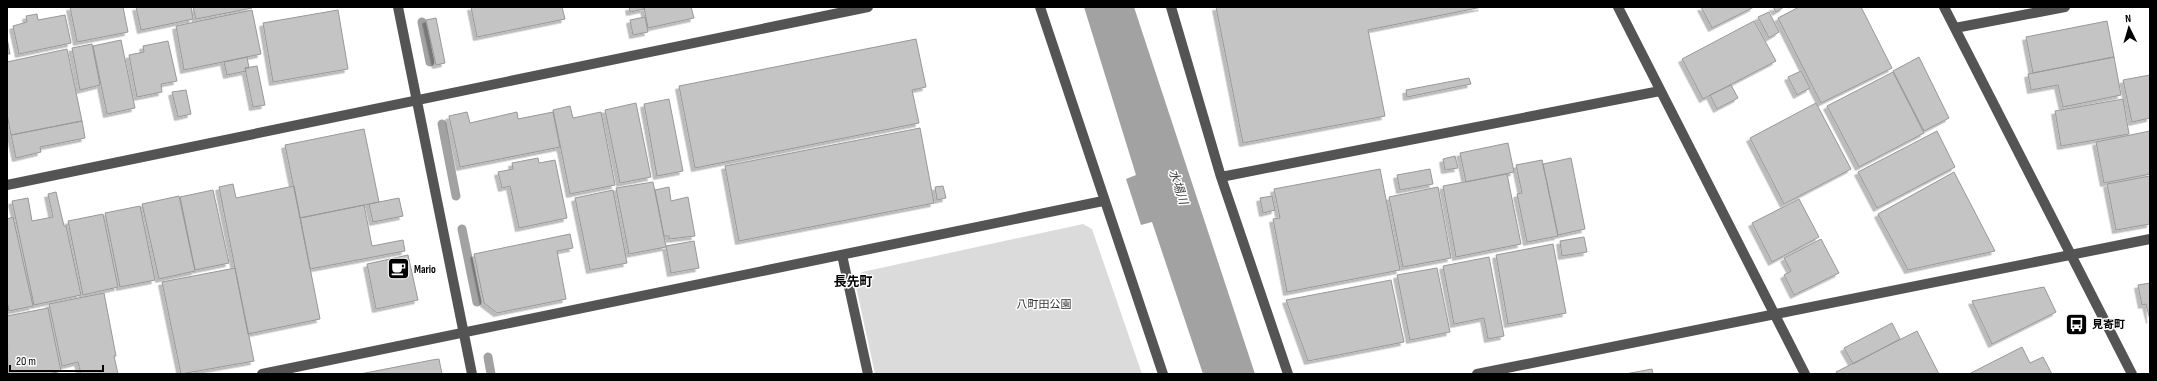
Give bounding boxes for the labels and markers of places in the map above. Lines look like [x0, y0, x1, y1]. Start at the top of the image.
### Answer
cafe icon: Mario [386, 256, 412, 282]
place label: Mario [414, 263, 436, 276]
bus stop icon: 見寄町 [2064, 311, 2090, 337]
place label: 見寄町 [2092, 318, 2125, 331]

